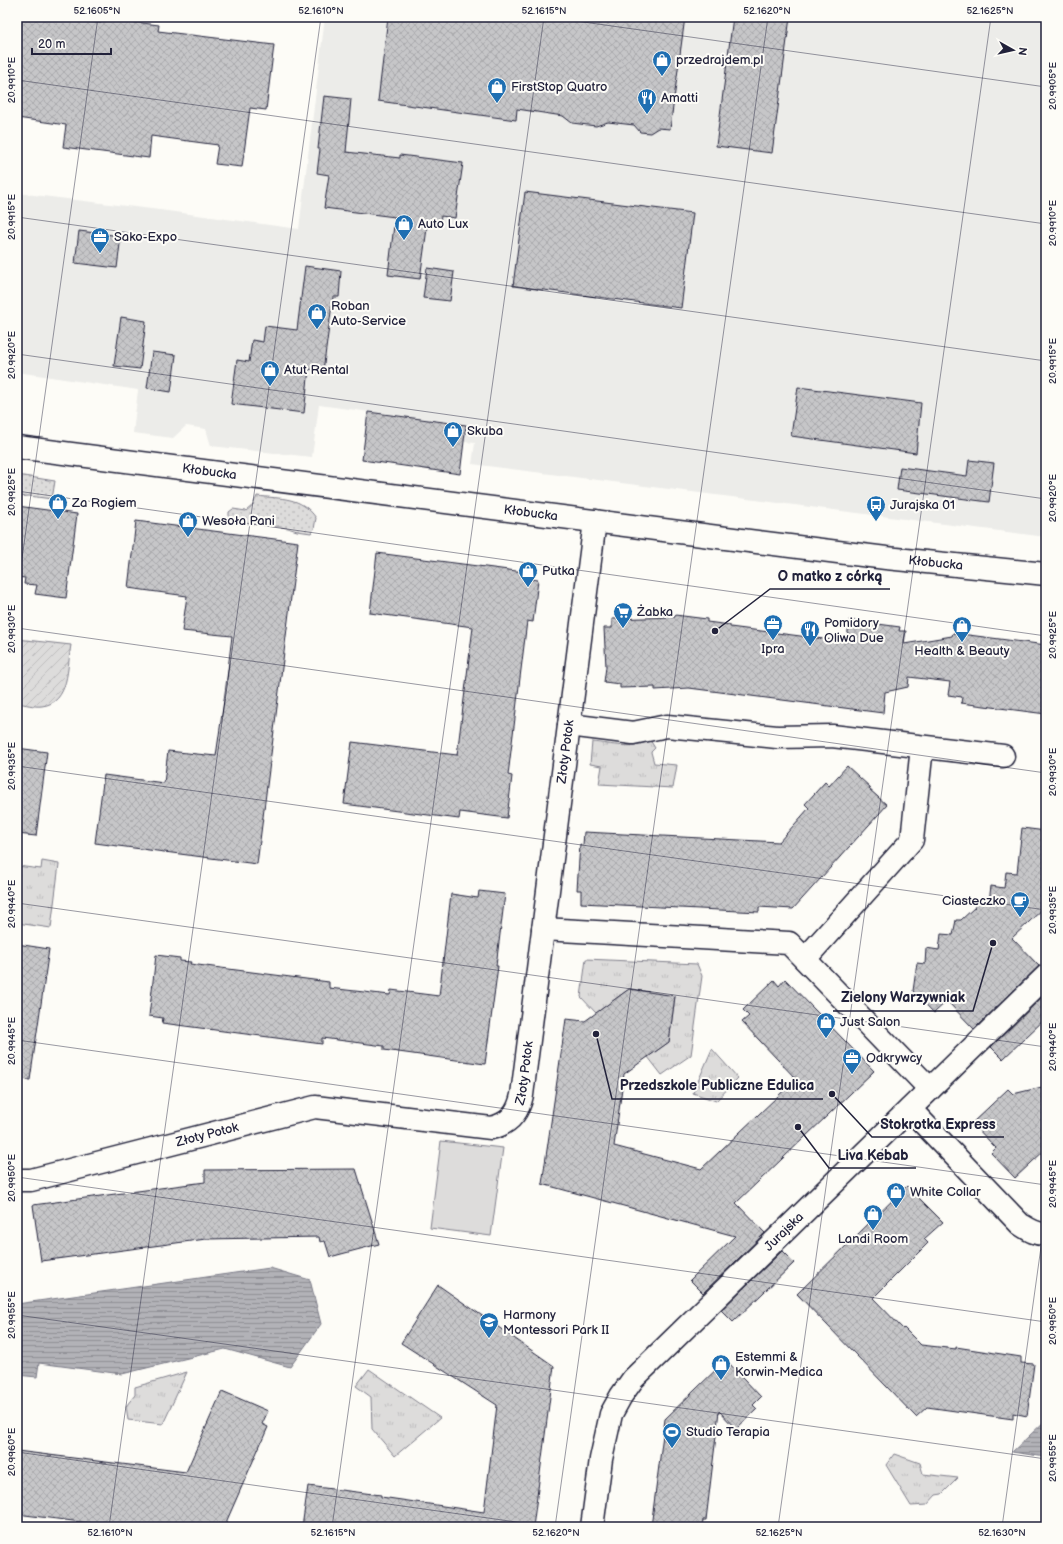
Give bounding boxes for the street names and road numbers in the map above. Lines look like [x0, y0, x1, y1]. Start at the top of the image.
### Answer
street label: Kłobucka [181, 460, 238, 483]
street label: Kłobucka [503, 502, 559, 524]
street label: Kłobucka [908, 552, 964, 574]
street label: Złoty Potok [554, 718, 578, 785]
street label: Złoty Potok [511, 1040, 537, 1108]
street label: Złoty Potok [173, 1119, 241, 1151]
street label: Jurajska [761, 1209, 807, 1254]

